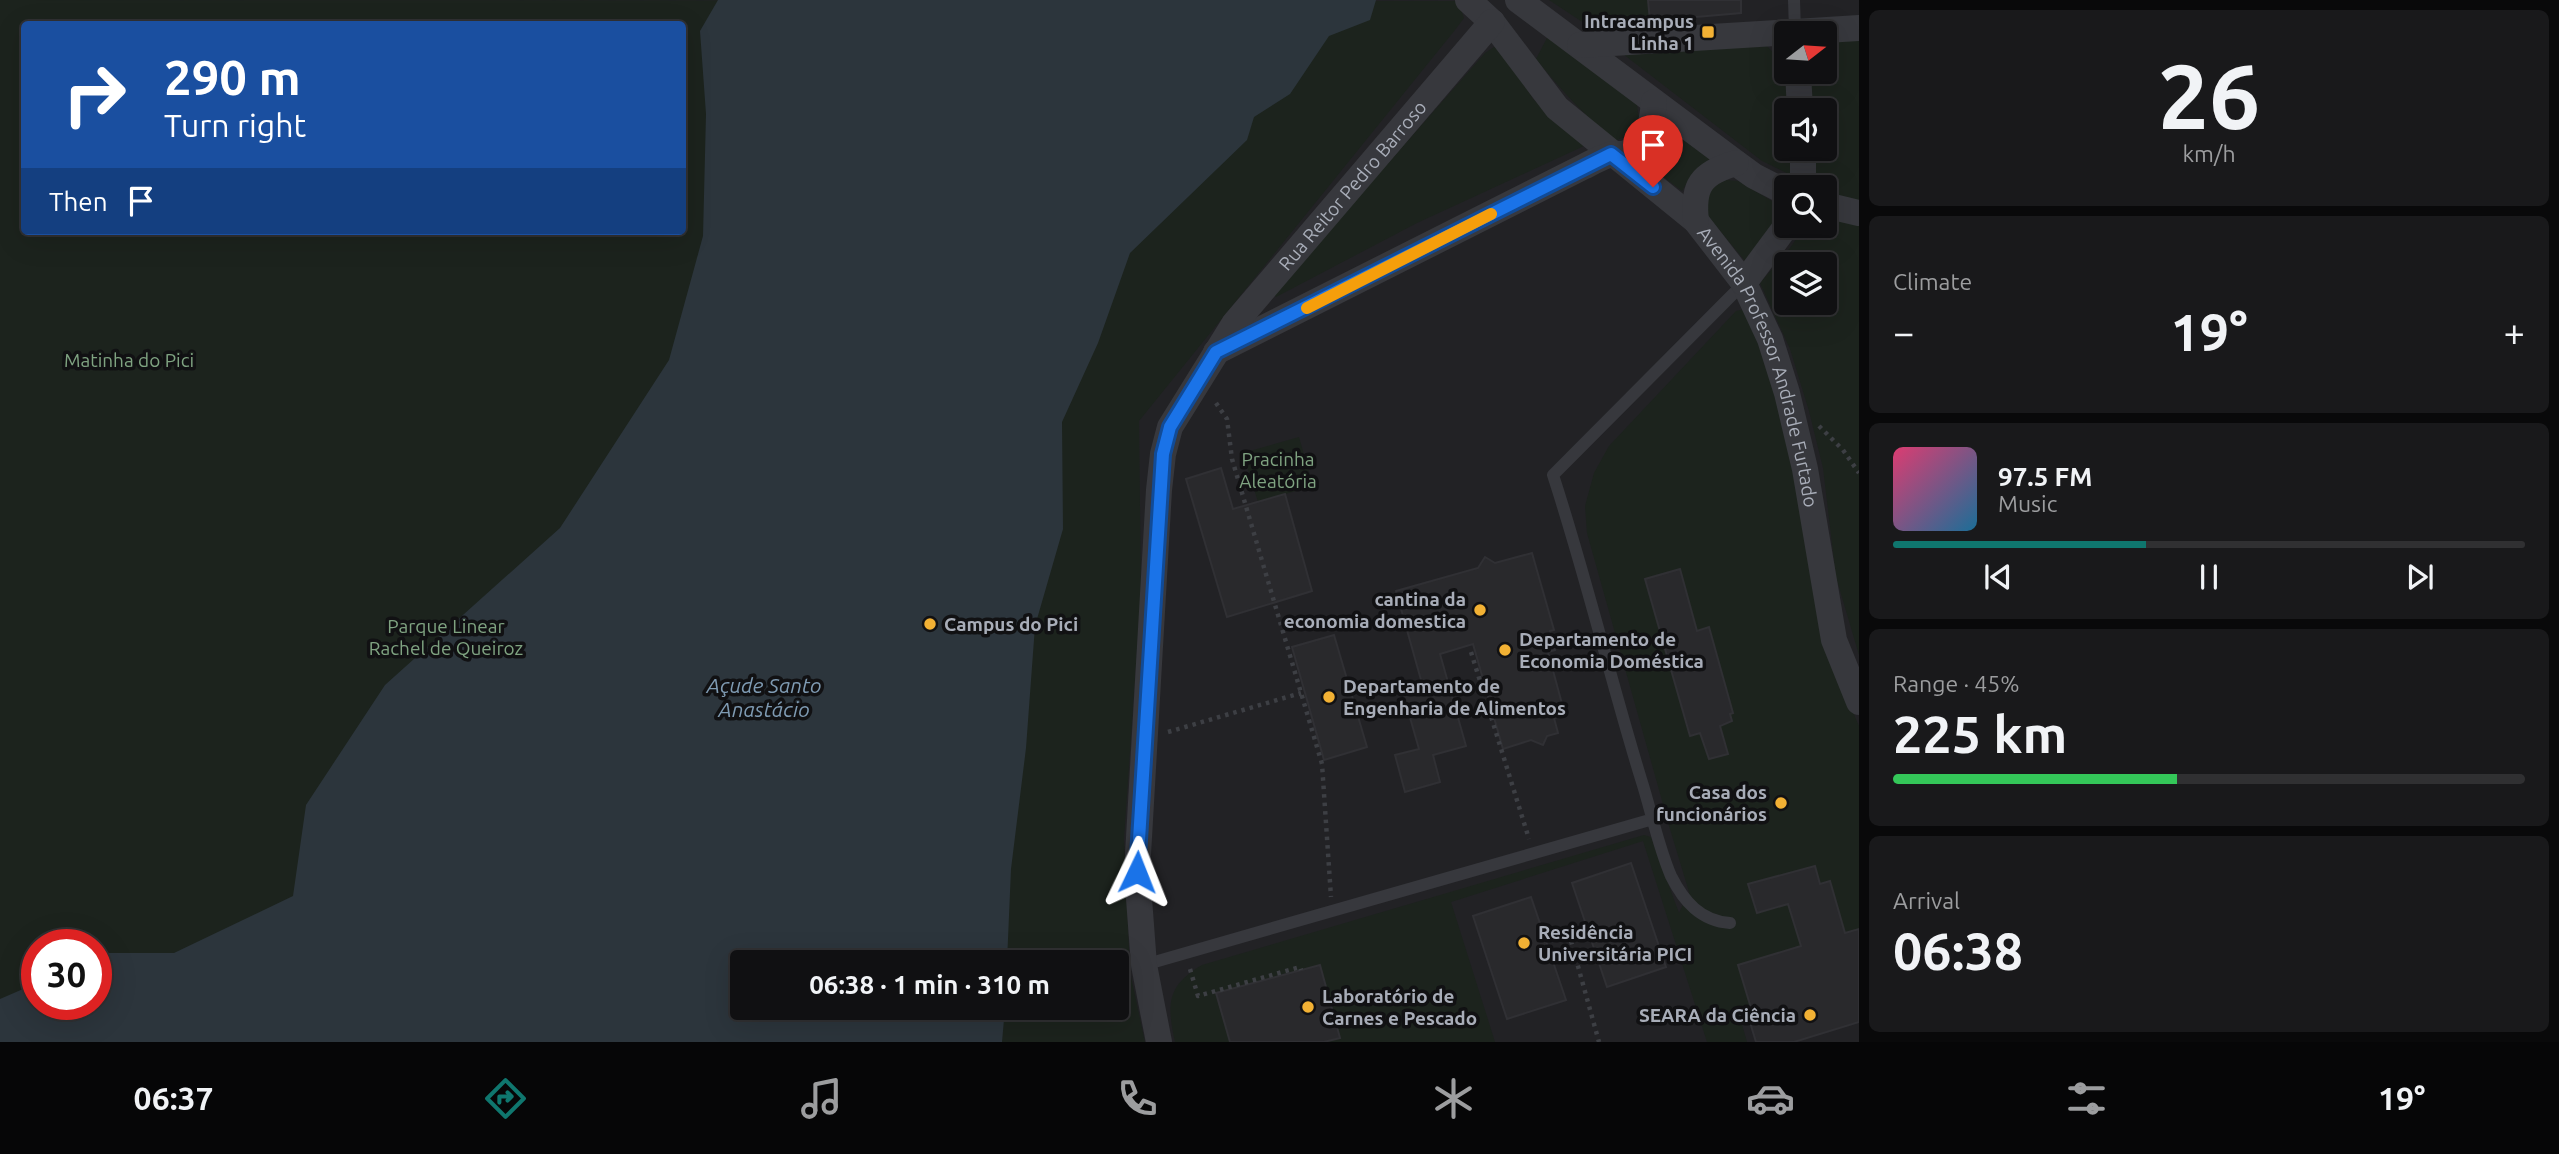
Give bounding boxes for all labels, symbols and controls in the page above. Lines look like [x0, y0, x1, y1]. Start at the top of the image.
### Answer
place label: Intracampus Linha 1 [1584, 10, 1694, 54]
north arrow [1774, 21, 1838, 84]
map controls [1774, 21, 1837, 315]
marker: Intracampus Linha 1 [1700, 24, 1716, 40]
text: 26 [2158, 44, 2260, 146]
icon: right [49, 49, 140, 140]
text: 290 m [164, 49, 301, 104]
street label: Rua Reitor Pedro Barroso [1274, 96, 1431, 275]
button: sound [1774, 98, 1837, 161]
text: Turn right [164, 107, 306, 143]
pin [1623, 115, 1683, 187]
icon: arrive [1634, 126, 1672, 164]
text: km/h [2182, 141, 2236, 166]
button: search [1774, 175, 1837, 238]
icon: arrive [122, 182, 160, 220]
text: Then [49, 187, 108, 216]
street label: Avenida Professor Andrade Furtado [1693, 222, 1822, 509]
button: layers [1774, 252, 1837, 315]
text: Climate [1893, 269, 1972, 294]
text: 19° [2170, 303, 2248, 361]
text: − [1893, 311, 1914, 353]
text: + [2504, 311, 2525, 353]
park label: Matinha do Pici [64, 349, 194, 371]
park label: Pracinha Aleatória [1239, 448, 1317, 492]
text: 97.5 FM [1998, 462, 2092, 491]
text: Music [1998, 491, 2057, 516]
icon: previous [1979, 558, 2017, 596]
icon: pause [2190, 558, 2228, 596]
icon: next [2401, 558, 2439, 596]
place label: cantina da economia domestica [1284, 588, 1466, 632]
marker: cantina da economia domestica [1472, 602, 1488, 618]
place label: Campus do Pici [944, 613, 1078, 635]
park label: Parque Linear Rachel de Queiroz [369, 615, 524, 659]
marker: Campus do Pici [922, 616, 938, 632]
place label: Departamento de Economia Doméstica [1519, 628, 1704, 672]
marker: Departamento de Economia Doméstica [1497, 642, 1513, 658]
text: Range · 45% [1893, 671, 2020, 696]
water label: Açude Santo Anastácio [706, 673, 821, 721]
place label: Departamento de Engenharia de Alimentos [1343, 675, 1566, 719]
marker: Departamento de Engenharia de Alimentos [1321, 689, 1337, 705]
text: 225 km [1893, 705, 2067, 763]
place label: Casa dos funcionários [1656, 781, 1767, 825]
marker: Casa dos funcionários [1773, 795, 1789, 811]
position arrow [1100, 835, 1174, 909]
text: Arrival [1893, 888, 1960, 913]
place label: Residência Universitária PICI [1538, 921, 1692, 965]
text: 06:38 [1893, 922, 2023, 980]
speed limit sign: 30 [21, 929, 112, 1020]
marker: Residência Universitária PICI [1516, 935, 1532, 951]
text: 06:38 · 1 min · 310 m [809, 970, 1050, 999]
place label: Laboratório de Carnes e Pescado [1322, 985, 1477, 1029]
marker: Laboratório de Carnes e Pescado [1300, 999, 1316, 1015]
place label: SEARA da Ciência [1639, 1004, 1796, 1026]
marker: SEARA da Ciência [1802, 1007, 1818, 1023]
icon: directions [481, 1074, 530, 1123]
icon: music [797, 1074, 846, 1123]
icon: phone [1113, 1074, 1162, 1123]
icon: climate [1429, 1074, 1478, 1123]
icon: car [1746, 1074, 1795, 1123]
icon: filters [2062, 1074, 2111, 1123]
text: 06:37 [134, 1080, 214, 1116]
text: 19° [2378, 1080, 2425, 1116]

